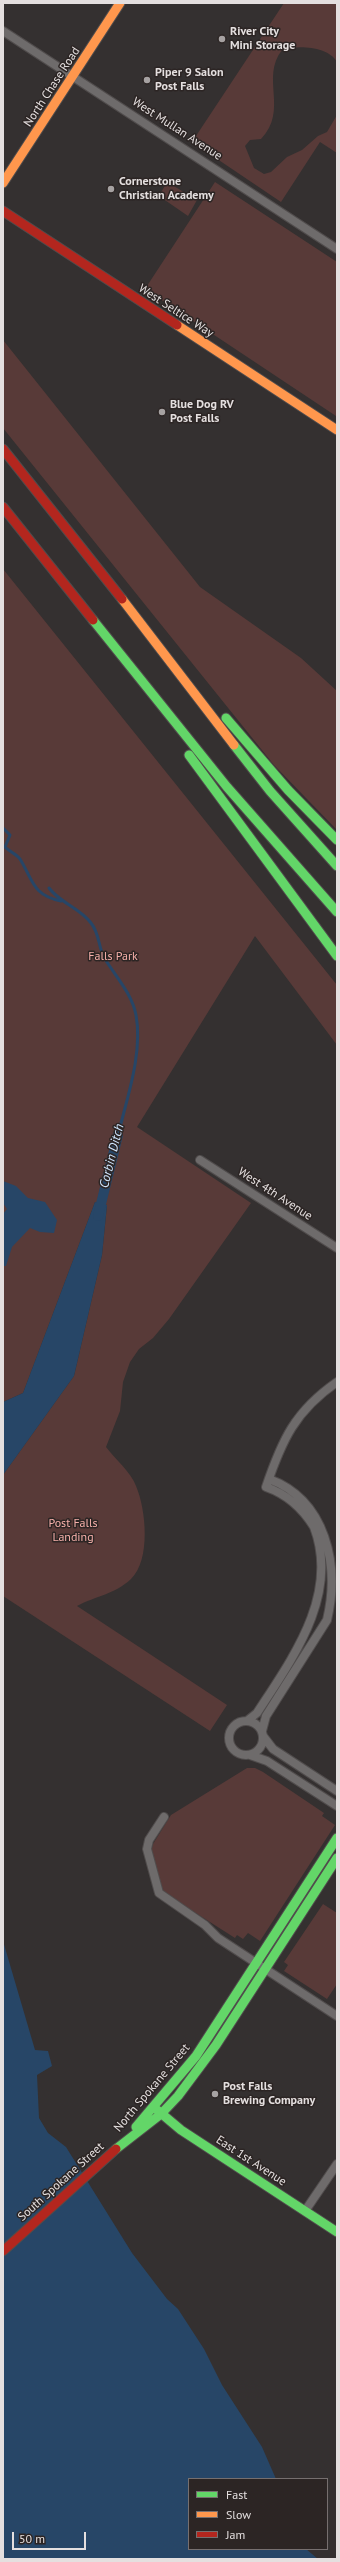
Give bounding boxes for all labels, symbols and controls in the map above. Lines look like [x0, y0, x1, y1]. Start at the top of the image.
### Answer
place label: River City Mini Storage [230, 25, 295, 53]
marker: River City Mini Storage [217, 34, 227, 44]
street label: North Chase Road [21, 45, 83, 129]
place label: Piper 9 Salon Post Falls [155, 66, 224, 94]
marker: Piper 9 Salon Post Falls [142, 75, 152, 85]
street label: West Mullan Avenue [129, 95, 225, 163]
place label: Cornerstone Christian Academy [119, 175, 214, 203]
marker: Cornerstone Christian Academy [106, 184, 116, 194]
street label: West Seltice Way [136, 281, 216, 341]
place label: Blue Dog RV Post Falls [170, 398, 234, 426]
marker: Blue Dog RV Post Falls [157, 407, 167, 417]
park label: Falls Park [88, 950, 138, 964]
water label: Corbin Ditch [97, 1122, 127, 1190]
street label: West 4th Avenue [235, 1165, 315, 1223]
park label: Post Falls Landing [48, 1517, 98, 1545]
street label: North Spokane Street [111, 2041, 193, 2135]
place label: Post Falls Brewing Company [223, 2080, 315, 2108]
marker: Post Falls Brewing Company [210, 2089, 220, 2099]
street label: East 1st Avenue [213, 2133, 289, 2189]
street label: South Spokane Street [15, 2140, 107, 2224]
legend [188, 2478, 328, 2550]
text: Fast [226, 2487, 247, 2502]
text: Slow [226, 2507, 251, 2522]
scale bar [14, 2524, 88, 2550]
text: Jam [226, 2527, 245, 2542]
text: 50 m [19, 2531, 45, 2546]

